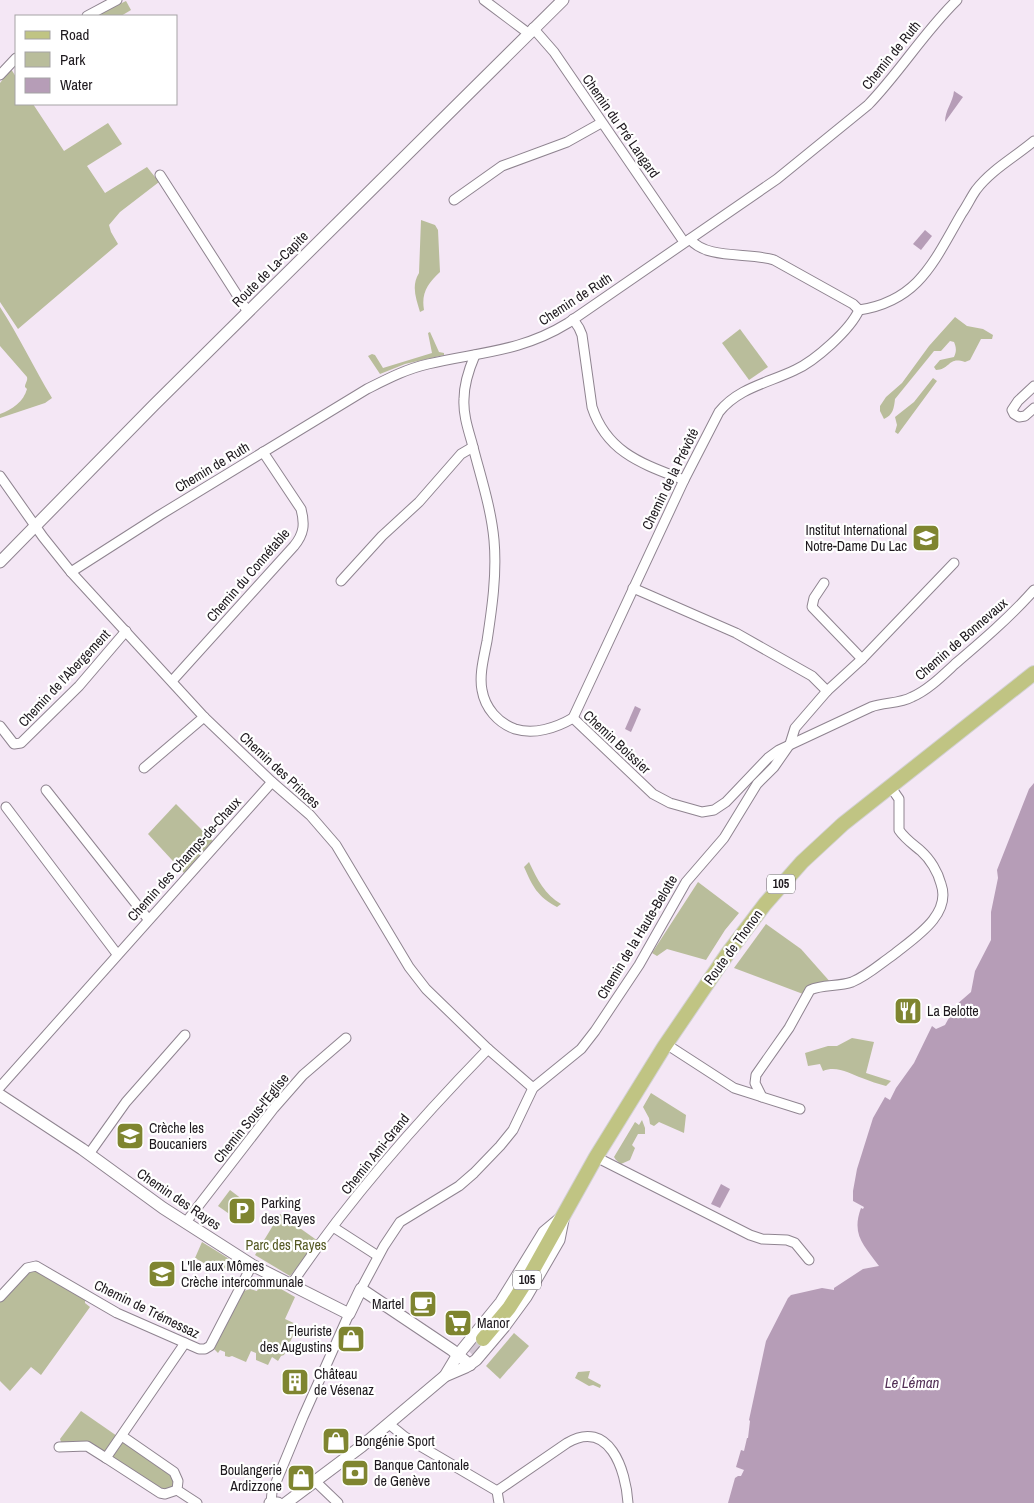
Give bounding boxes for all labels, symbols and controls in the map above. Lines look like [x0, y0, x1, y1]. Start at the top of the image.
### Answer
legend [15, 15, 178, 105]
street label: Chemin de Ruth [858, 17, 924, 93]
text: Road [60, 24, 89, 45]
text: Park [60, 49, 86, 70]
street label: Chemin du Pré Langard [578, 71, 664, 181]
text: Water [60, 74, 92, 95]
street label: Route de La-Capite [228, 227, 312, 311]
street label: Chemin de Ruth [535, 269, 615, 329]
street label: Chemin de la Prévôté [638, 425, 702, 533]
street label: Chemin de Ruth [172, 438, 252, 496]
place label: Institut International Notre-Dame Du Lac [805, 521, 907, 555]
school or university icon: Institut International Notre-Dame Du Lac [911, 523, 941, 553]
street label: Chemin du Connétable [202, 525, 294, 625]
street label: Chemin de Bonnevaux [911, 594, 1011, 684]
street label: Chemin de l'Abergement [14, 626, 114, 730]
street label: Chemin Boissier [580, 706, 655, 778]
street label: Chemin des Princes [236, 728, 324, 812]
street label: Chemin des Champs-de-Chaux [123, 793, 245, 925]
street label: Chemin de la Haute-Belotte [593, 872, 681, 1002]
road number: 105 [767, 874, 795, 894]
street label: Route de Thonon [700, 906, 766, 988]
restaurant icon: La Belotte [893, 996, 923, 1026]
place label: La Belotte [927, 1002, 979, 1020]
street label: Chemin Sous-l'Eglise [209, 1070, 293, 1166]
street label: Chemin Ami-Grand [337, 1110, 413, 1198]
place label: Crèche les Boucaniers [149, 1119, 207, 1153]
school or university icon: Crèche les Boucaniers [115, 1121, 145, 1151]
street label: Chemin des Rayes [133, 1164, 225, 1234]
place label: Parking des Rayes [261, 1194, 315, 1228]
parking icon: Parking des Rayes [227, 1196, 257, 1226]
park label: Parc des Rayes [245, 1236, 327, 1254]
place label: L'Ile aux Mômes Crèche intercommunale [181, 1257, 304, 1291]
school or university icon: L'Ile aux Mômes Crèche intercommunale [147, 1259, 177, 1289]
road number: 105 [513, 1270, 541, 1290]
street label: Chemin de Trémessaz [91, 1276, 203, 1343]
cafe icon: Martel [408, 1289, 438, 1319]
place label: Martel [372, 1295, 404, 1313]
supermarket icon: Manor [443, 1308, 473, 1338]
place label: Manor [477, 1314, 510, 1332]
place label: Fleuriste des Augustins [260, 1322, 332, 1356]
shop icon: Fleuriste des Augustins [336, 1324, 366, 1354]
place label: Château de Vésenaz [314, 1365, 374, 1399]
building icon: Château de Vésenaz [280, 1367, 310, 1397]
water label: Le Léman [885, 1372, 940, 1393]
shop icon: Bongénie Sport [321, 1426, 351, 1456]
place label: Bongénie Sport [355, 1432, 435, 1450]
place label: Banque Cantonale de Genève [374, 1456, 469, 1490]
bank icon: Banque Cantonale de Genève [340, 1458, 370, 1488]
place label: Boulangerie Ardizzone [220, 1461, 282, 1495]
shop icon: Boulangerie Ardizzone [286, 1463, 316, 1493]

